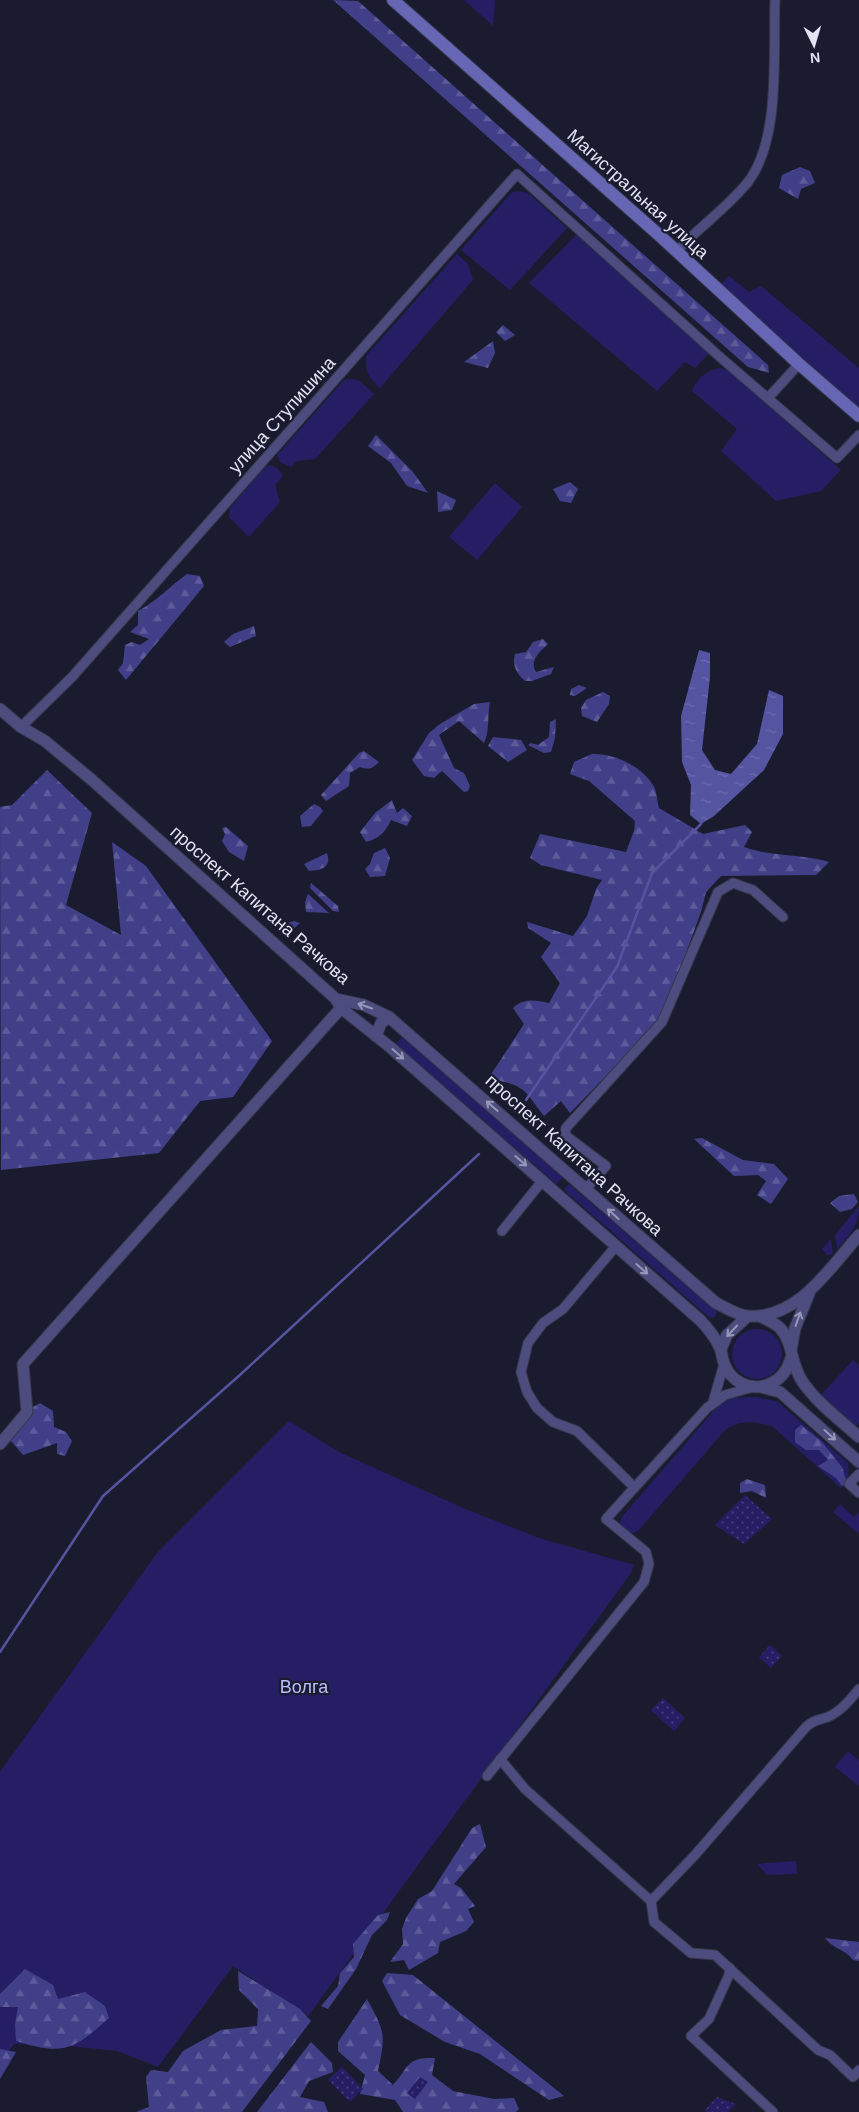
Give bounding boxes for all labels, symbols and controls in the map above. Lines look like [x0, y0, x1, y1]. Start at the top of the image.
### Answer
north arrow [789, 20, 839, 70]
text: N [809, 50, 821, 66]
street label: Магистральная улица [563, 125, 713, 263]
street label: улица Ступишина [225, 352, 340, 477]
street label: проспект Капитана Рачкова [166, 822, 354, 989]
one-way arrow [357, 1001, 373, 1011]
one-way arrow [391, 1048, 404, 1059]
street label: проспект Капитана Рачкова [481, 1070, 667, 1240]
one-way arrow [485, 1100, 498, 1112]
one-way arrow [514, 1155, 527, 1166]
one-way arrow [607, 1208, 620, 1219]
one-way arrow [636, 1263, 649, 1274]
one-way arrow [794, 1312, 803, 1327]
one-way arrow [726, 1325, 738, 1338]
one-way arrow [823, 1429, 836, 1441]
park label: Волга [280, 1677, 329, 1697]

